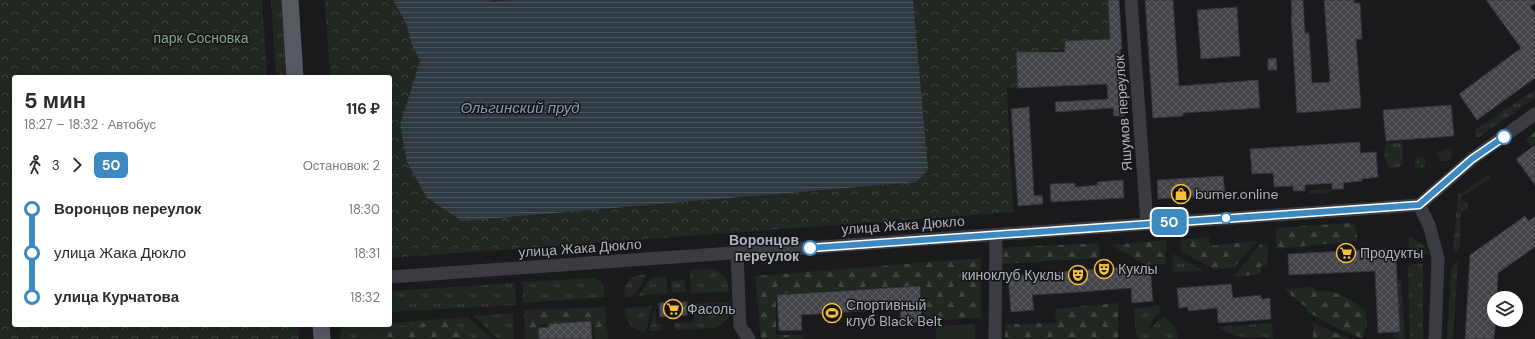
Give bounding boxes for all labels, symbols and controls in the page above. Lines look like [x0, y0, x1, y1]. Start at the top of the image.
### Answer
park label: парк Сосновка [153, 29, 249, 47]
street label: Яшумов переулок [1110, 53, 1136, 172]
text: 5 мин [24, 86, 86, 115]
water label: Ольгинский пруд [460, 98, 580, 118]
text: 116 ₽ [346, 99, 380, 119]
text: 18:27 – 18:32 · Автобус [24, 116, 156, 133]
unlabelled marker [1496, 129, 1512, 145]
icon: walk [24, 154, 46, 176]
icon: forward [66, 154, 88, 176]
text: 50 [102, 156, 120, 174]
text: 3 [52, 157, 60, 174]
text: Остановок: 2 [303, 157, 380, 174]
shop icon: bumer.online [1170, 183, 1192, 205]
place label: bumer.online [1195, 185, 1278, 203]
text: Воронцов переулок [54, 199, 201, 219]
text: 18:30 [349, 201, 380, 218]
line badge: 50 [1151, 209, 1187, 235]
street label: улица Жака Дюкло [841, 212, 965, 238]
unlabelled marker [1220, 212, 1232, 224]
text: 50 [1160, 213, 1178, 231]
place label: Воронцов переулок [729, 231, 800, 265]
street label: улица Жака Дюкло [518, 235, 642, 261]
marker: Воронцов переулок [802, 240, 818, 256]
supermarket icon: Продукты [1335, 242, 1357, 264]
text: улица Жака Дюкло [54, 243, 186, 263]
place label: Продукты [1360, 244, 1423, 262]
text: 18:31 [354, 245, 380, 262]
theatre icon: Куклы [1093, 258, 1115, 280]
place label: Куклы [1118, 260, 1158, 278]
theatre icon: киноклуб Куклы [1067, 264, 1089, 286]
place label: киноклуб Куклы [962, 266, 1064, 284]
text: улица Курчатова [54, 287, 179, 307]
text: 18:32 [350, 289, 380, 306]
map controls [1487, 291, 1523, 327]
button: layers [1487, 291, 1523, 327]
place label: Спортивный клуб Black Belt [846, 296, 942, 330]
supermarket icon: Фасоль [662, 298, 684, 320]
place label: Фасоль [687, 300, 736, 318]
sports icon: Спортивный клуб Black Belt [821, 302, 843, 324]

